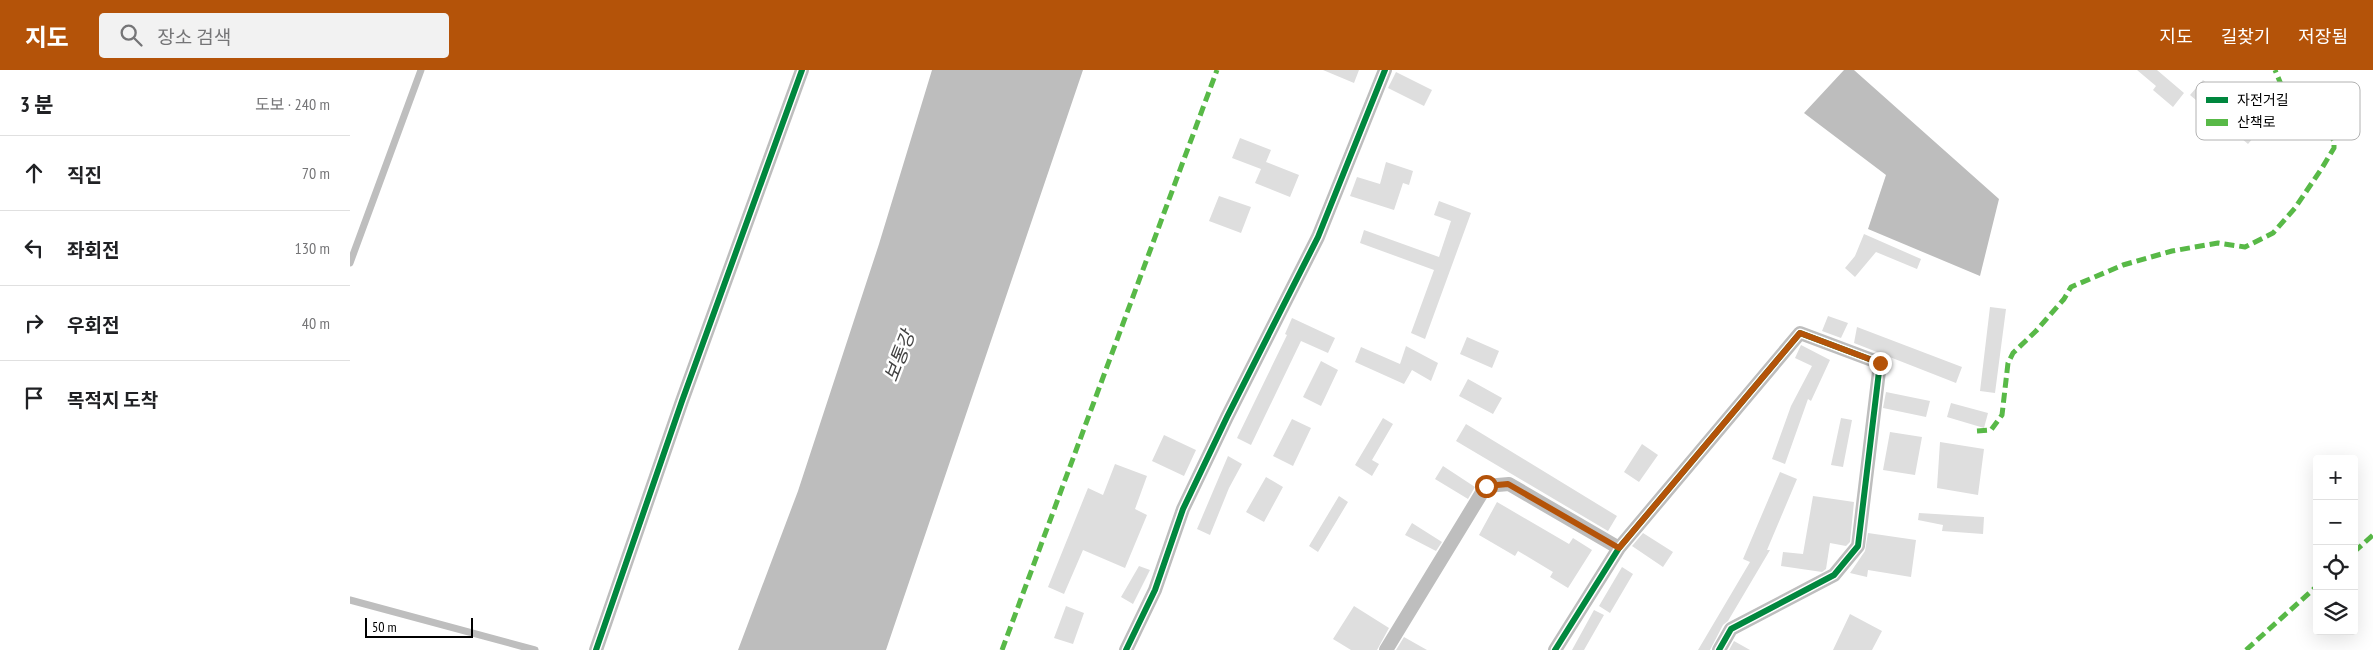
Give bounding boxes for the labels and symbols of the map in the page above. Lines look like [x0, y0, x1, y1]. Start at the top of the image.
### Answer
legend [2196, 82, 2360, 140]
text: 자전거길 [2237, 91, 2289, 109]
text: 산책로 [2237, 113, 2276, 131]
water label: 보통강 [878, 325, 921, 385]
route end [1869, 352, 1892, 375]
route start [1475, 475, 1498, 498]
scale bar [365, 615, 472, 638]

